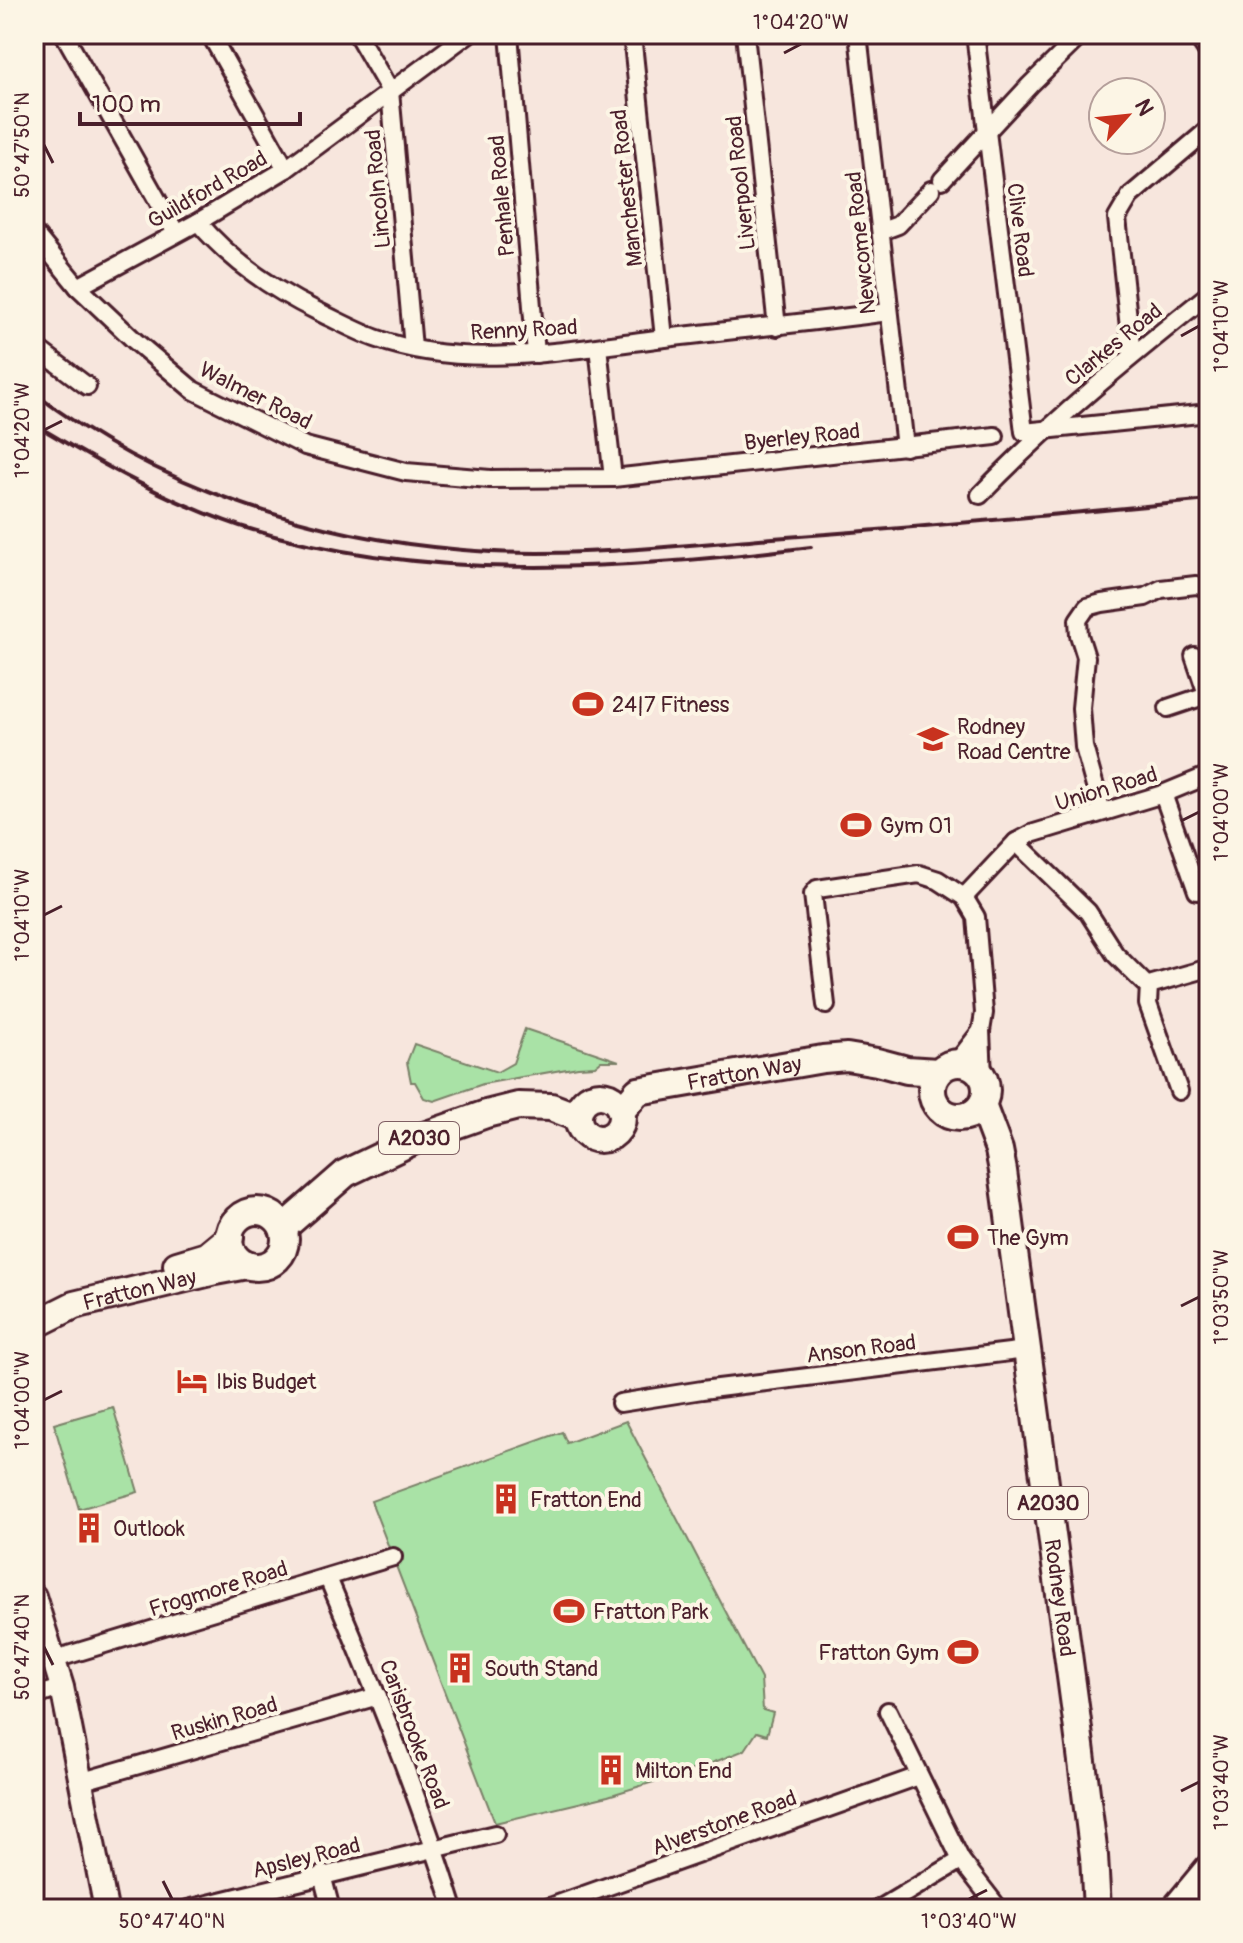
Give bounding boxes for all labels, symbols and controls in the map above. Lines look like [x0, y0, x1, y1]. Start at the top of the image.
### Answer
text: 1°04'20"W [753, 10, 849, 35]
scale bar [80, 76, 300, 126]
north arrow [1087, 76, 1167, 156]
text: 100 m [92, 90, 161, 119]
text: 50°47'50"N [10, 92, 35, 198]
text: N [1128, 94, 1160, 120]
street label: Manchester Road [605, 108, 649, 268]
street label: Liverpool Road [720, 114, 762, 252]
street label: Lincoln Road [359, 128, 397, 250]
street label: Penhale Road [483, 134, 521, 258]
street label: Guildford Road [143, 144, 272, 235]
street label: Newcome Road [840, 170, 882, 316]
street label: Clive Road [1000, 182, 1040, 279]
text: 1°04'10"W [1209, 280, 1234, 372]
street label: Clarkes Road [1059, 297, 1168, 393]
street label: Renny Road [470, 313, 578, 347]
street label: Walmer Road [194, 356, 317, 436]
text: 1°04'20"W [10, 382, 35, 478]
street label: Byerley Road [743, 417, 861, 457]
sports icon: 24|7 Fitness [571, 687, 605, 721]
place label: 24|7 Fitness [612, 691, 729, 719]
place label: Rodney Road Centre [957, 713, 1071, 766]
school or university icon: Rodney Road Centre [916, 722, 950, 756]
street label: Union Road [1052, 760, 1161, 818]
text: 1°04'00"W [1209, 763, 1234, 861]
sports icon: Gym 01 [839, 808, 873, 842]
place label: Gym 01 [880, 812, 952, 840]
text: 1°04'10"W [10, 869, 35, 961]
street label: Fratton Way [685, 1050, 804, 1097]
road number: A2030 [379, 1122, 459, 1154]
sports icon: The Gym [946, 1220, 980, 1254]
place label: The Gym [987, 1224, 1069, 1252]
text: 1°03'50"W [1209, 1249, 1234, 1345]
street label: Fratton Way [80, 1263, 199, 1317]
street label: Anson Road [805, 1328, 918, 1370]
text: 1°04'00"W [10, 1351, 35, 1449]
hotel icon: Ibis Budget [175, 1364, 209, 1398]
place label: Ibis Budget [216, 1368, 317, 1396]
building icon: Fratton End [489, 1482, 523, 1516]
place label: Fratton End [530, 1486, 642, 1514]
road number: A2030 [1008, 1487, 1088, 1519]
building icon: Outlook [72, 1511, 106, 1545]
place label: Outlook [113, 1515, 185, 1543]
street label: Rodney Road [1038, 1537, 1081, 1658]
street label: Frogmore Road [146, 1555, 291, 1623]
text: 50°47'40"N [10, 1594, 35, 1700]
sports icon: Fratton Park [552, 1594, 586, 1628]
place label: Fratton Park [593, 1598, 709, 1626]
sports icon: Fratton Gym [946, 1635, 980, 1669]
place label: Fratton Gym [818, 1639, 939, 1667]
building icon: South Stand [443, 1651, 477, 1685]
place label: South Stand [484, 1655, 598, 1683]
street label: Carisbrooke Road [373, 1656, 455, 1813]
street label: Ruskin Road [168, 1690, 281, 1747]
text: 1°03'40"W [1209, 1734, 1234, 1830]
building icon: Milton End [594, 1753, 628, 1787]
place label: Milton End [635, 1757, 732, 1785]
street label: Alverstone Road [648, 1784, 801, 1862]
street label: Apsley Road [249, 1831, 363, 1885]
text: 50°47'40"N [119, 1909, 225, 1934]
text: 1°03'40"W [921, 1909, 1017, 1934]

